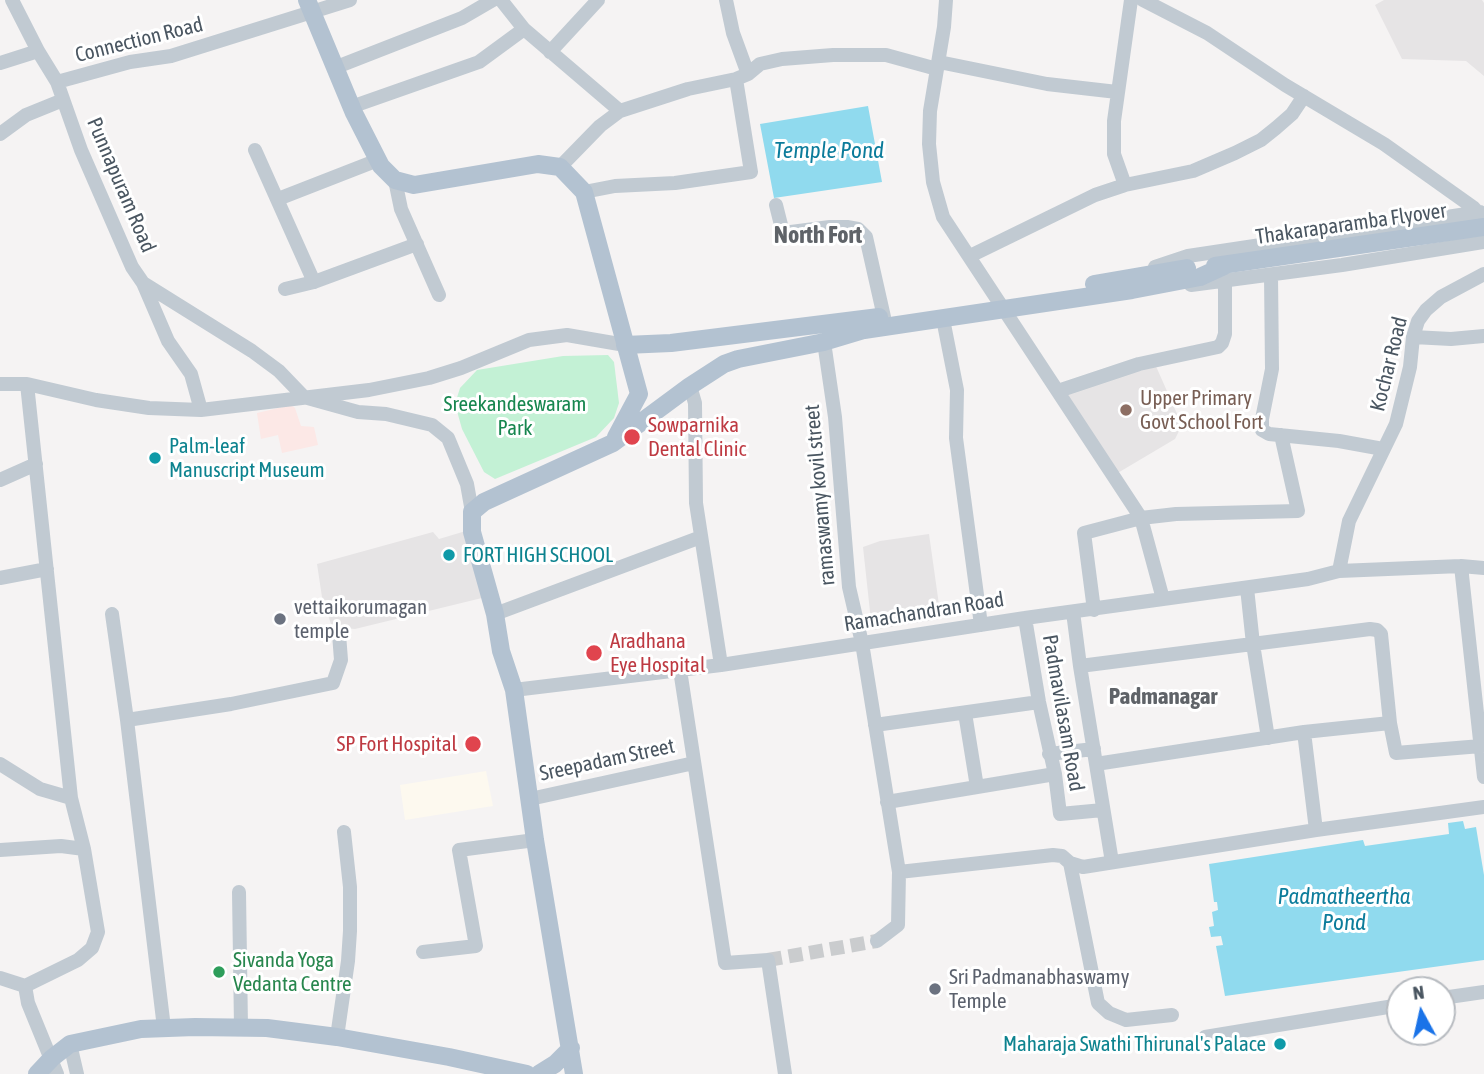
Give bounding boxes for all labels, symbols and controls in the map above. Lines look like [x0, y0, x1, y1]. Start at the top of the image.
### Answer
street label: Connection Road [73, 12, 205, 68]
street label: Punnapuram Road [81, 114, 161, 256]
water label: Temple Pond [774, 137, 884, 165]
street label: Thakaraparamba Flyover [1254, 198, 1448, 250]
district label: North Fort [774, 221, 862, 249]
street label: Kochar Road [1365, 314, 1413, 414]
place label: Upper Primary Govt School Fort [1140, 385, 1263, 435]
park label: Sreekandeswaram Park [444, 391, 586, 441]
marker: Upper Primary Govt School Fort [1118, 402, 1134, 418]
street label: ramaswamy kovil street [800, 403, 840, 587]
place label: Sowparnika Dental Clinic [648, 412, 746, 462]
marker: Sowparnika Dental Clinic [622, 427, 642, 447]
place label: Palm-leaf Manuscript Museum [169, 433, 325, 483]
marker: Palm-leaf Manuscript Museum [147, 450, 163, 466]
place label: FORT HIGH SCHOOL [463, 542, 613, 568]
marker: FORT HIGH SCHOOL [441, 547, 457, 563]
street label: Ramachandran Road [842, 587, 1006, 637]
place label: vettaikorumagan temple [294, 594, 427, 644]
marker: vettaikorumagan temple [272, 611, 288, 627]
place label: Aradhana Eye Hospital [610, 628, 705, 678]
street label: Padmavilasam Road [1037, 633, 1089, 793]
marker: Aradhana Eye Hospital [584, 643, 604, 663]
district label: Padmanagar [1109, 683, 1217, 711]
place label: SP Fort Hospital [337, 731, 457, 757]
street label: Sreepadam Street [537, 733, 677, 787]
marker: SP Fort Hospital [463, 734, 483, 754]
water label: Padmatheertha Pond [1277, 883, 1411, 937]
place label: Sivanda Yoga Vedanta Centre [233, 947, 352, 997]
marker: Sivanda Yoga Vedanta Centre [211, 964, 227, 980]
place label: Sri Padmanabhaswamy Temple [949, 964, 1129, 1014]
north arrow [1386, 976, 1456, 1046]
marker: Sri Padmanabhaswamy Temple [927, 981, 943, 997]
text: N [1411, 981, 1425, 1004]
place label: Maharaja Swathi Thirunal's Palace [1003, 1031, 1266, 1057]
marker: Maharaja Swathi Thirunal's Palace [1272, 1036, 1288, 1052]

